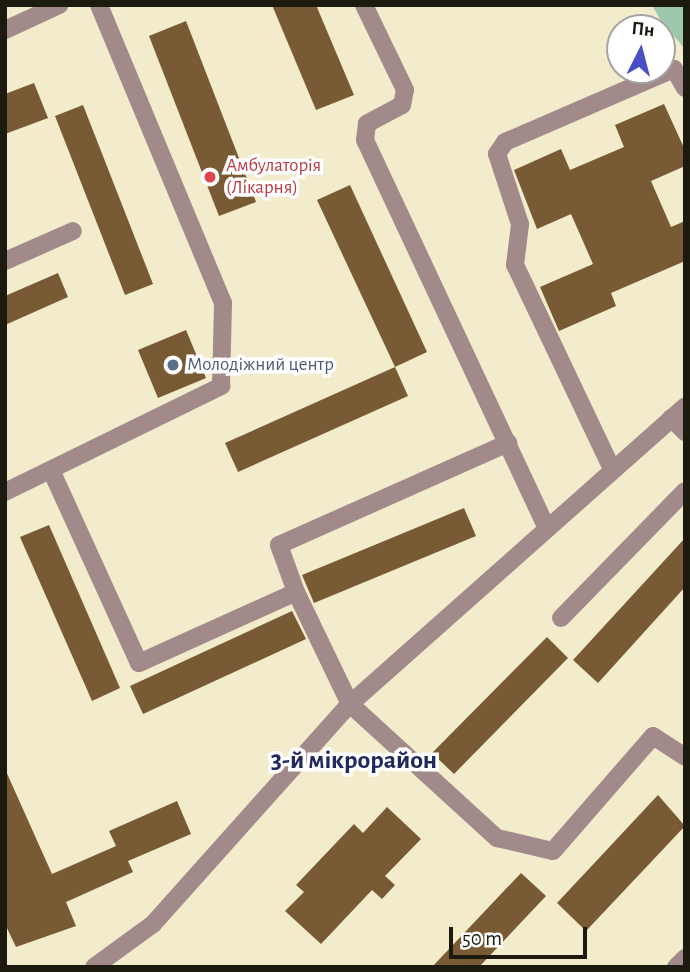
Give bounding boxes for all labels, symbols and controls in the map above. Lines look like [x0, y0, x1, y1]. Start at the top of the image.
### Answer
north arrow [606, 14, 676, 84]
text: Пн [631, 19, 656, 40]
place label: Амбулаторія (Лікарня) [226, 155, 321, 199]
marker: Амбулаторія (Лікарня) [200, 167, 220, 187]
place label: Молодіжний центр [187, 354, 334, 376]
marker: Молодіжний центр [165, 357, 181, 373]
district label: 3-й мікрорайон [271, 745, 437, 777]
scale bar [452, 912, 590, 956]
text: 50 m [462, 928, 502, 949]

